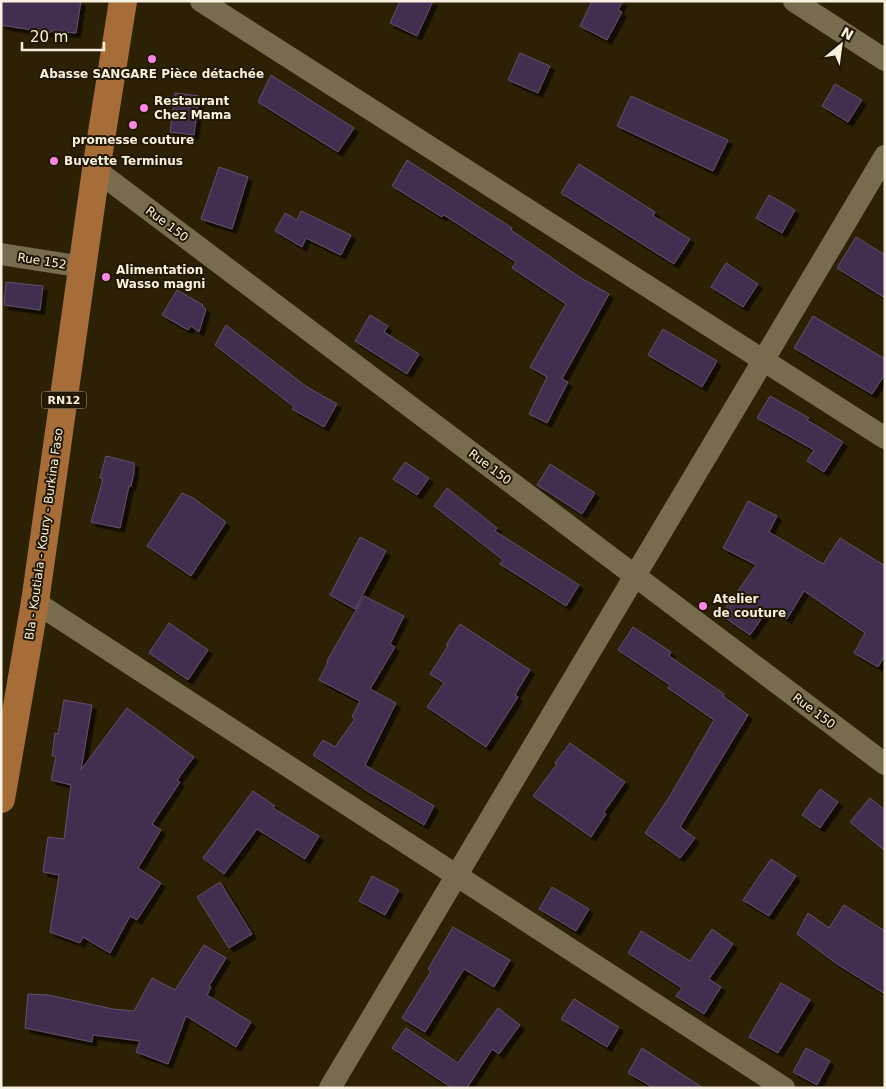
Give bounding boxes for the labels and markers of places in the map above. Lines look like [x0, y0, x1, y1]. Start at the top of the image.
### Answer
marker: Abasse SANGARE Pièce détachée [146, 53, 158, 65]
place label: Abasse SANGARE Pièce détachée [40, 67, 264, 81]
place label: Restaurant Chez Mama [154, 94, 231, 122]
marker: Restaurant Chez Mama [138, 102, 150, 114]
marker: promesse couture [127, 119, 139, 131]
place label: promesse couture [72, 133, 194, 147]
place label: Buvette Terminus [64, 154, 183, 168]
marker: Buvette Terminus [48, 155, 60, 167]
place label: Alimentation Wasso magni [116, 263, 205, 291]
marker: Alimentation Wasso magni [100, 271, 112, 283]
place label: Atelier de couture [713, 592, 786, 620]
marker: Atelier de couture [697, 600, 709, 612]

